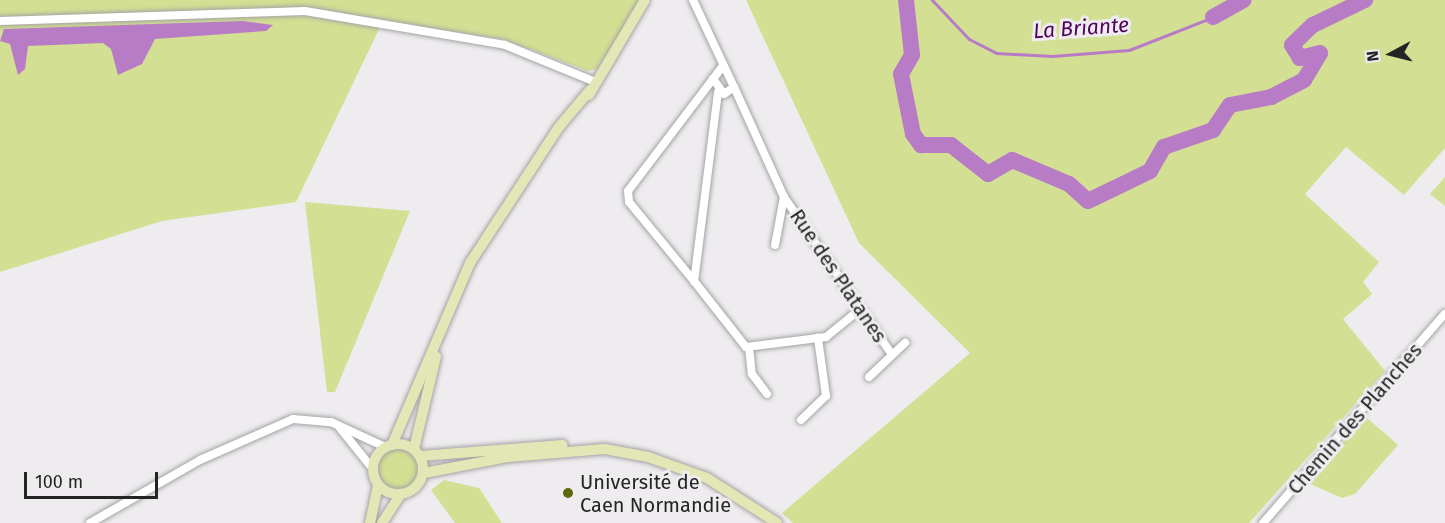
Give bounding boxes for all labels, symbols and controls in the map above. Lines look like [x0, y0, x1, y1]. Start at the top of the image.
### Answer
water label: La Briante [1032, 12, 1130, 44]
north arrow [1361, 24, 1421, 84]
text: N [1363, 50, 1383, 63]
street label: Rue des Platanes [785, 205, 891, 347]
street label: Chemin des Planches [1283, 339, 1427, 499]
scale bar [27, 460, 160, 498]
place label: Université de Caen Normandie [580, 470, 731, 517]
text: 100 m [35, 471, 83, 493]
marker: Université de Caen Normandie [561, 486, 575, 500]

